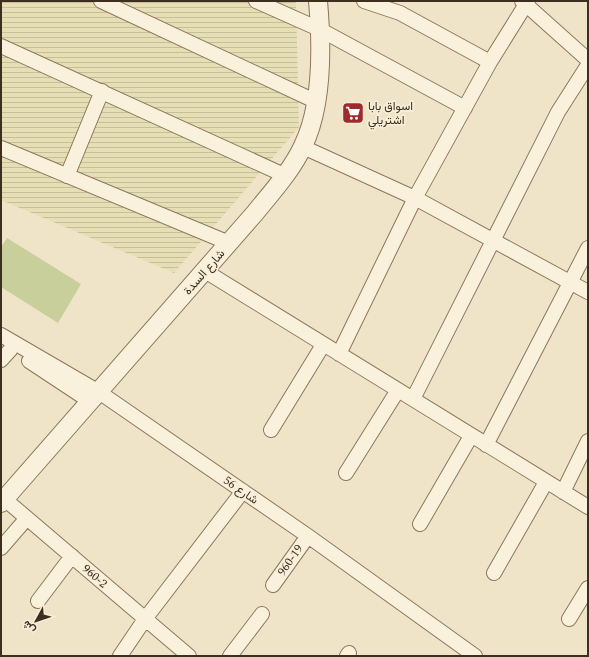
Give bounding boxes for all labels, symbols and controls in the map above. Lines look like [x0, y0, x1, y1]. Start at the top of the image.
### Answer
place label: اسواق بابا اشتريلي [368, 97, 413, 130]
supermarket icon: اسواق بابا اشتريلي [340, 100, 366, 126]
street label: شارع السدة [179, 245, 230, 299]
street label: شارع 56 [219, 471, 262, 509]
street label: 960-19 [273, 541, 308, 580]
street label: 960-2 [78, 560, 112, 593]
north arrow [16, 601, 56, 641]
text: ش [18, 617, 39, 638]

